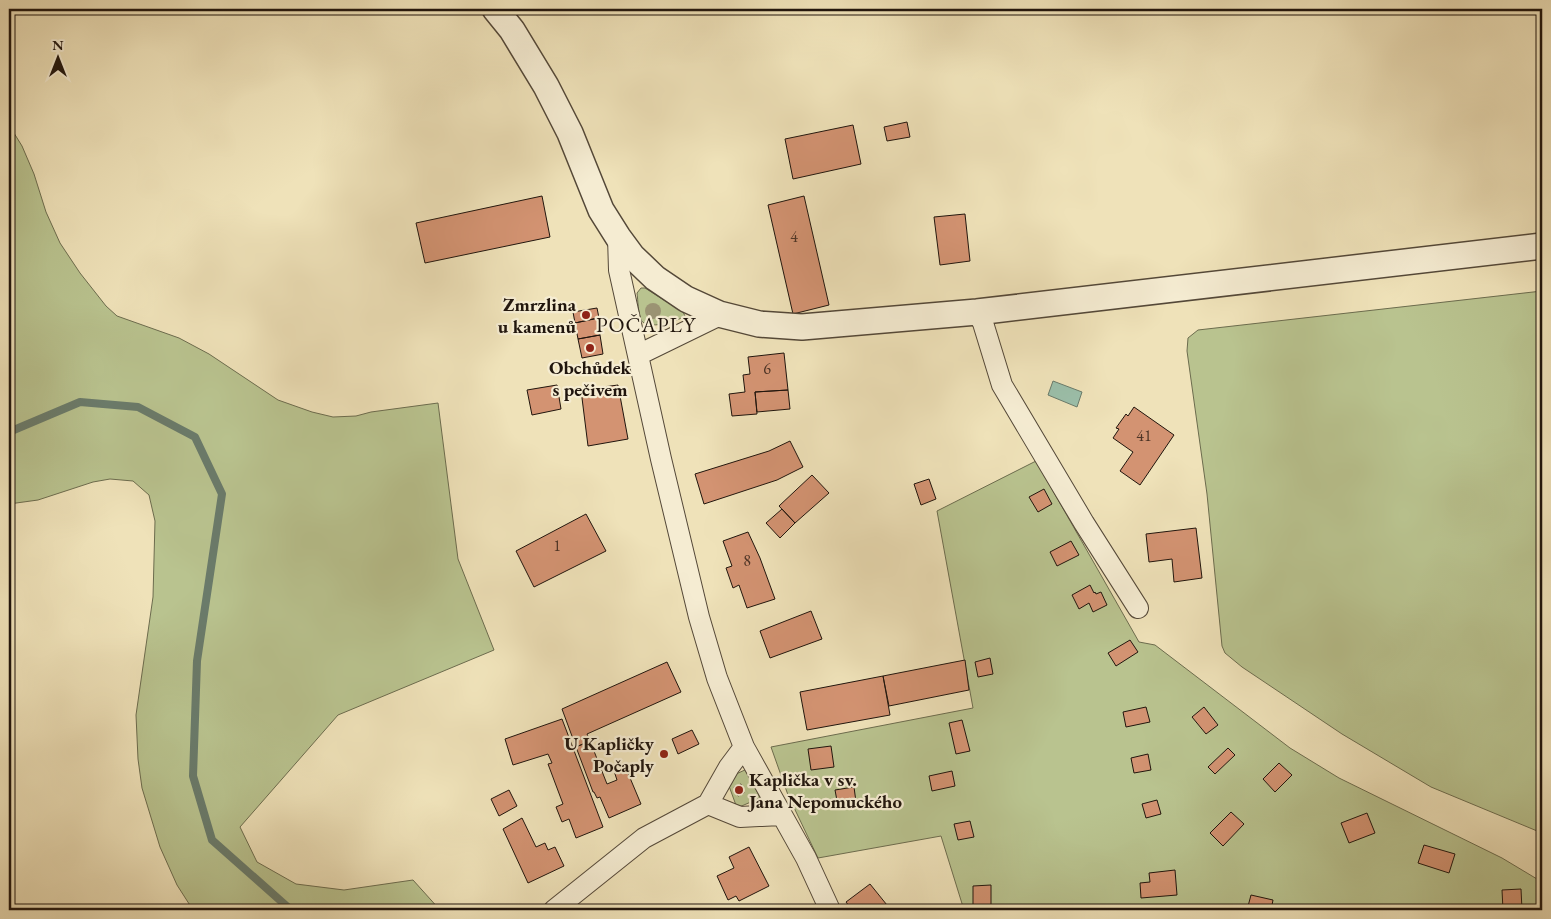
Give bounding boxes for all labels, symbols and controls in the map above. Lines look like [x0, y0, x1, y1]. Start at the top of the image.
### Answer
north arrow [32, 32, 82, 82]
text: N [52, 36, 64, 54]
house number: 4 [790, 226, 798, 247]
place label: Zmrzlina u kamenů [498, 292, 577, 339]
marker: Zmrzlina u kamenů [580, 309, 592, 321]
district label: POČAPLY [596, 311, 697, 338]
marker: Obchůdek s pečivem [584, 342, 596, 354]
place label: Obchůdek s pečivem [549, 355, 632, 402]
house number: 6 [763, 358, 771, 379]
house number: 41 [1136, 425, 1152, 446]
house number: 1 [553, 535, 561, 556]
house number: 8 [743, 550, 751, 571]
place label: U Kapličky Počaply [564, 731, 655, 778]
marker: U Kapličky Počaply [658, 748, 670, 760]
place label: Kaplička v sv. Jana Nepomuckého [747, 767, 902, 814]
marker: Kaplička v sv. Jana Nepomuckého [733, 784, 745, 796]

